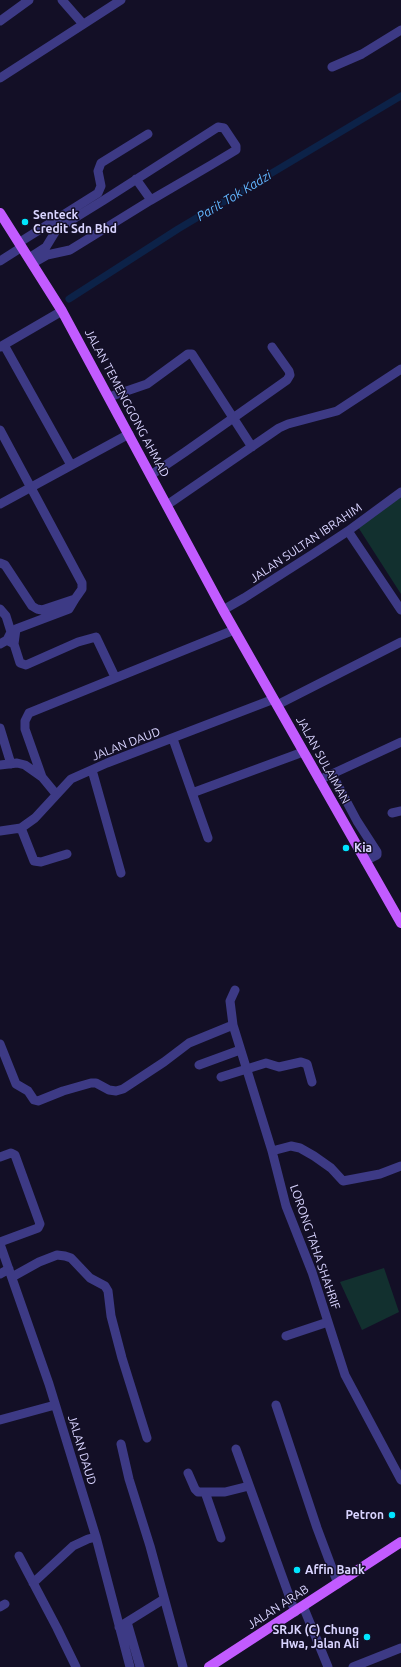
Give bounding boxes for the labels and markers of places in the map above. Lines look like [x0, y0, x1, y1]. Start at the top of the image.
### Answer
place label: Senteck Credit Sdn Bhd [33, 208, 117, 236]
marker: Senteck Credit Sdn Bhd [20, 217, 30, 227]
place label: Kia [354, 841, 372, 855]
marker: Kia [341, 843, 351, 853]
place label: Petron [345, 1508, 384, 1522]
marker: Petron [387, 1510, 397, 1520]
place label: Affin Bank [305, 1563, 365, 1577]
marker: Affin Bank [292, 1565, 302, 1575]
place label: SRJK (C) Chung Hwa, Jalan Ali [272, 1623, 359, 1651]
marker: SRJK (C) Chung Hwa, Jalan Ali [362, 1632, 372, 1642]

